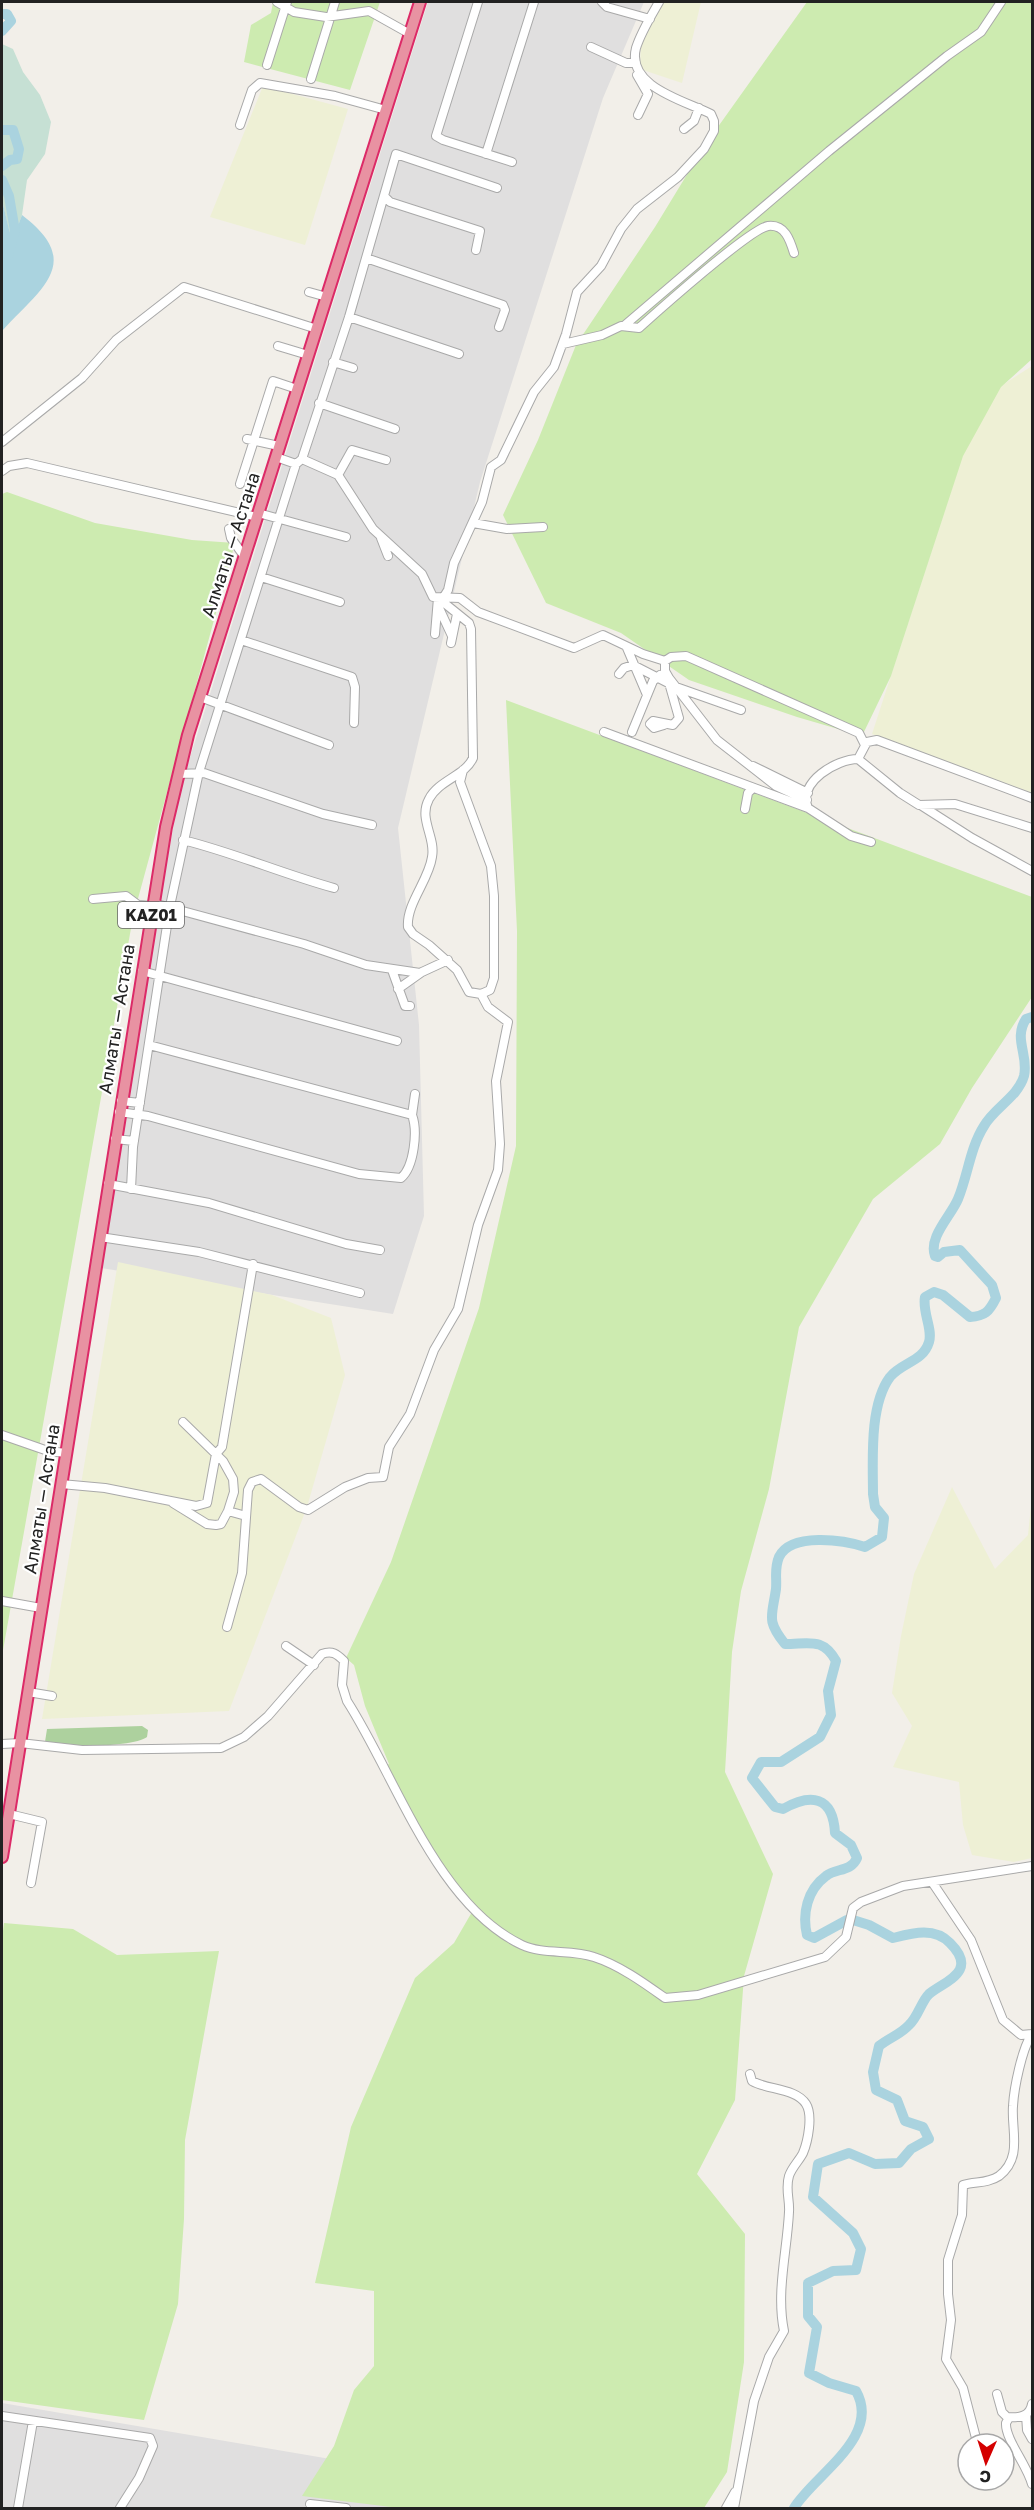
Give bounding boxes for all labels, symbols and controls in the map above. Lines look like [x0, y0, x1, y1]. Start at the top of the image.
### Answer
street label: Алматы — Астана [196, 469, 264, 620]
road number: KАZ01 [118, 902, 184, 928]
street label: Алматы — Астана [93, 942, 139, 1095]
street label: Алматы — Астана [18, 1422, 64, 1575]
north arrow [956, 2432, 1016, 2492]
text: С [979, 2467, 991, 2487]

